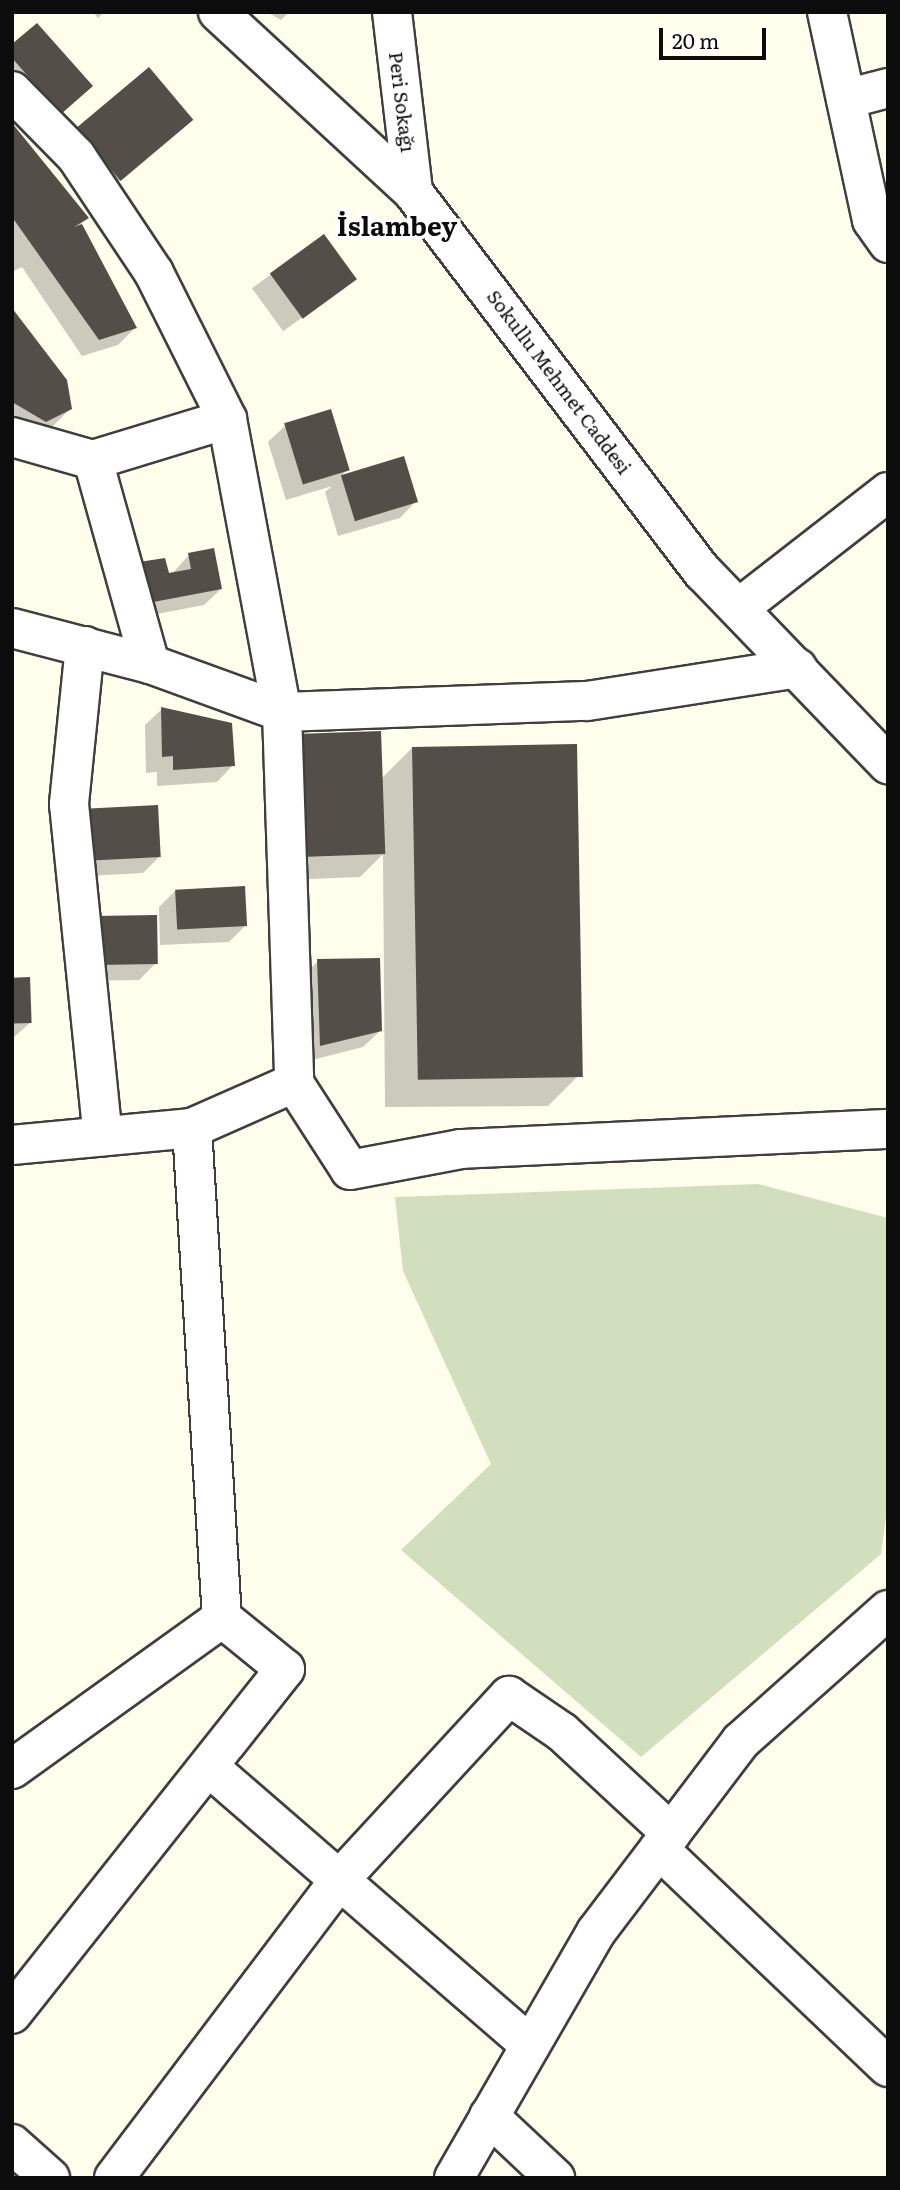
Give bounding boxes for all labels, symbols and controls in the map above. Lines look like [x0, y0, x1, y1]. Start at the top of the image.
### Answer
scale bar [662, 14, 769, 58]
text: 20 m [672, 24, 719, 55]
street label: Peri Sokağı [385, 50, 419, 154]
district label: İslambey [337, 209, 457, 241]
street label: Sokullu Mehmet Caddesi [482, 285, 636, 479]

